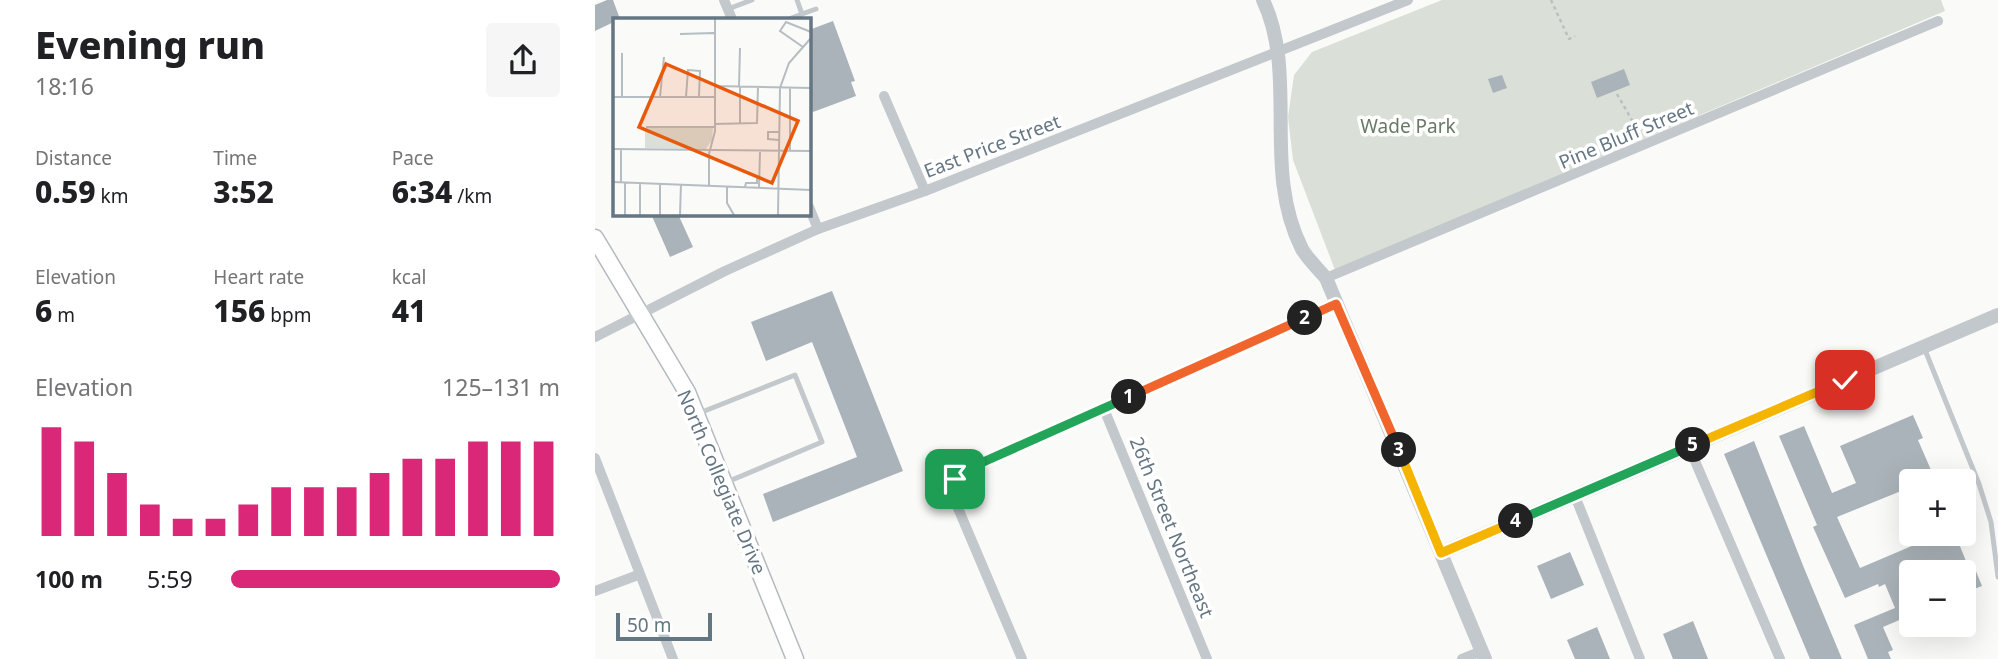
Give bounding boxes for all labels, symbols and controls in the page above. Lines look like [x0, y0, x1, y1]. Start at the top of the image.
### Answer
text: Evening run [35, 18, 265, 70]
inset map [613, 18, 810, 215]
button: share [486, 23, 560, 97]
text: 18:16 [35, 70, 94, 102]
street label: Pine Bluff Street [1555, 95, 1697, 175]
street label: East Price Street [920, 108, 1064, 184]
park label: Wade Park [1360, 113, 1456, 139]
text: Distance [35, 145, 112, 171]
text: Time [213, 145, 257, 171]
text: Pace [392, 145, 434, 171]
text: 0.59 [35, 171, 96, 212]
text: 3:52 [213, 171, 274, 212]
text: 6:34 [392, 171, 452, 212]
text: km [96, 183, 128, 209]
text: /km [452, 183, 492, 209]
text: Elevation [35, 264, 116, 290]
text: Heart rate [213, 264, 304, 290]
text: kcal [392, 264, 426, 290]
text: 6 [35, 290, 52, 331]
text: 156 [213, 290, 265, 331]
text: 41 [392, 290, 426, 331]
pin: 2 [1287, 300, 1323, 336]
text: m [52, 302, 75, 328]
text: bpm [265, 302, 311, 328]
text: 2 [1299, 304, 1310, 330]
pin [1815, 350, 1875, 410]
icon: check [1826, 361, 1864, 399]
text: Elevation [35, 371, 133, 403]
text: 125–131 m [442, 371, 560, 403]
pin: 1 [1111, 380, 1147, 414]
text: 1 [1123, 383, 1134, 409]
street label: North Collegiate Drive [671, 386, 773, 578]
pin: 5 [1675, 428, 1711, 462]
text: 5 [1687, 431, 1698, 457]
street label: 26th Street Northeast [1124, 433, 1220, 621]
pin: 3 [1381, 433, 1417, 468]
text: 3 [1393, 436, 1404, 462]
pin [925, 449, 985, 509]
icon: arrive [936, 460, 974, 498]
map controls [1899, 469, 1976, 637]
button: + [1899, 469, 1976, 546]
pin: 4 [1499, 504, 1534, 538]
text: 4 [1510, 507, 1521, 533]
button: − [1899, 560, 1976, 637]
text: 100 m [35, 563, 103, 595]
text: 5:59 [147, 563, 193, 595]
scale bar [616, 610, 712, 642]
text: 50 m [627, 612, 671, 638]

